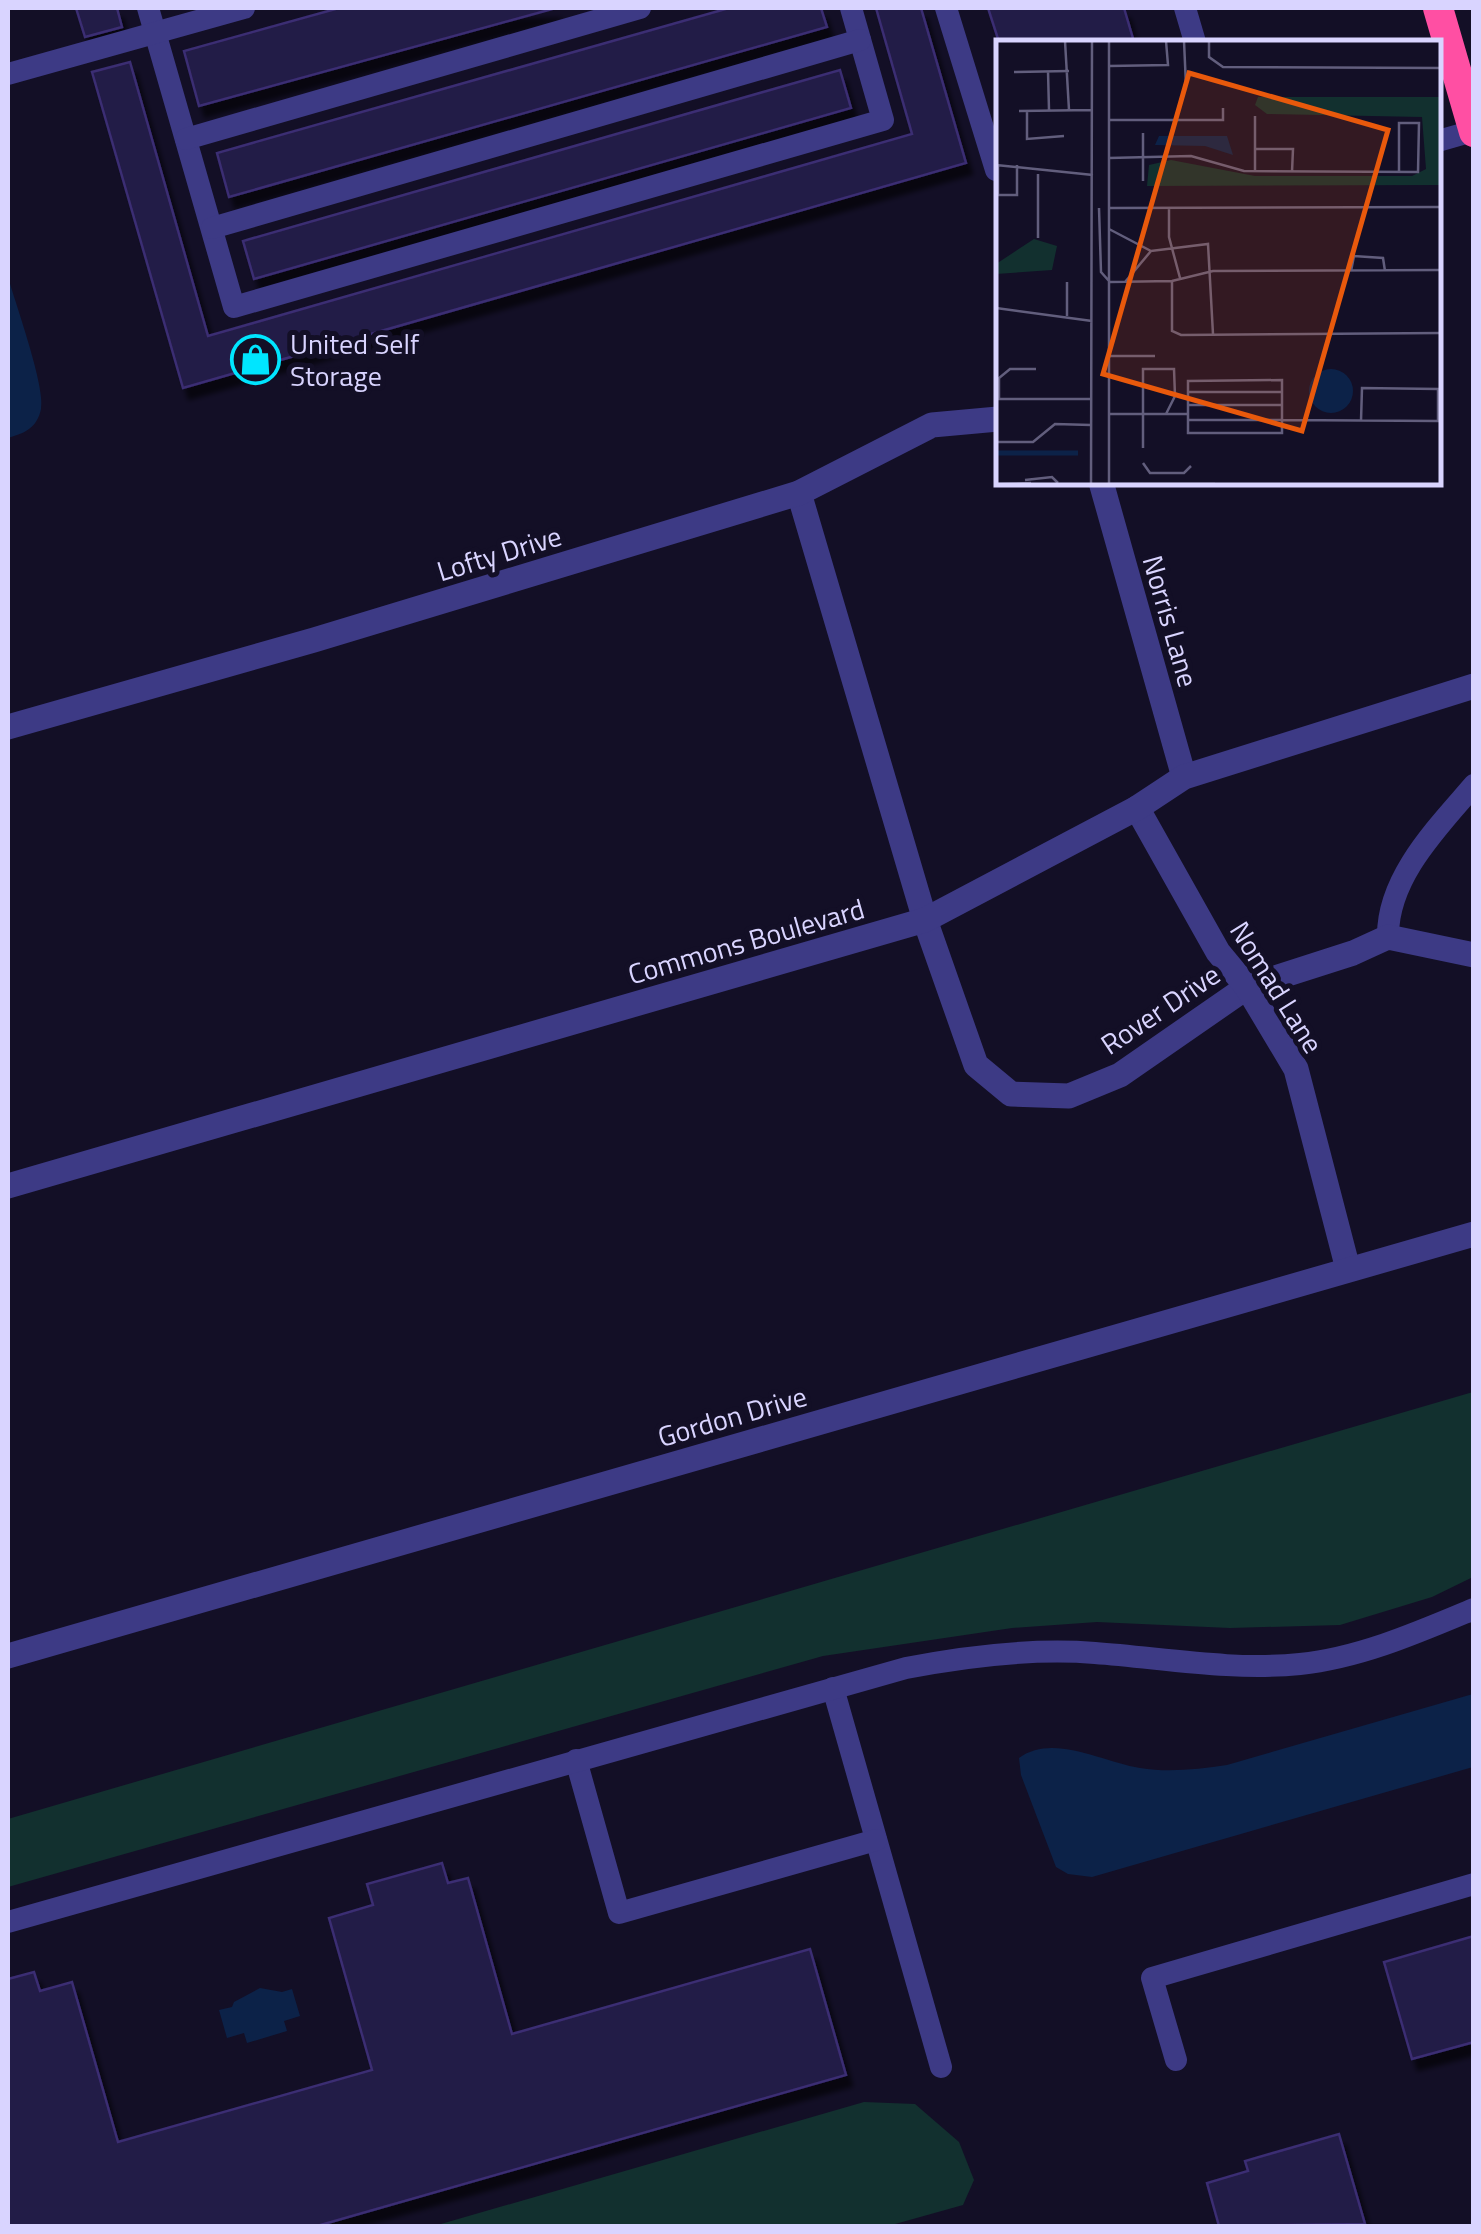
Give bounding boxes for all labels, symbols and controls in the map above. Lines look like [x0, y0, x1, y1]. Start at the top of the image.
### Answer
inset map [996, 40, 1441, 485]
place label: United Self Storage [290, 322, 420, 397]
shop icon: United Self Storage [229, 333, 281, 385]
street label: Lofty Drive [431, 514, 567, 592]
street label: Norris Lane [1132, 550, 1210, 692]
street label: Commons Boulevard [623, 887, 869, 995]
street label: Nomad Lane [1219, 913, 1335, 1061]
street label: Rover Drive [1092, 953, 1228, 1065]
street label: Gordon Drive [652, 1374, 812, 1458]

